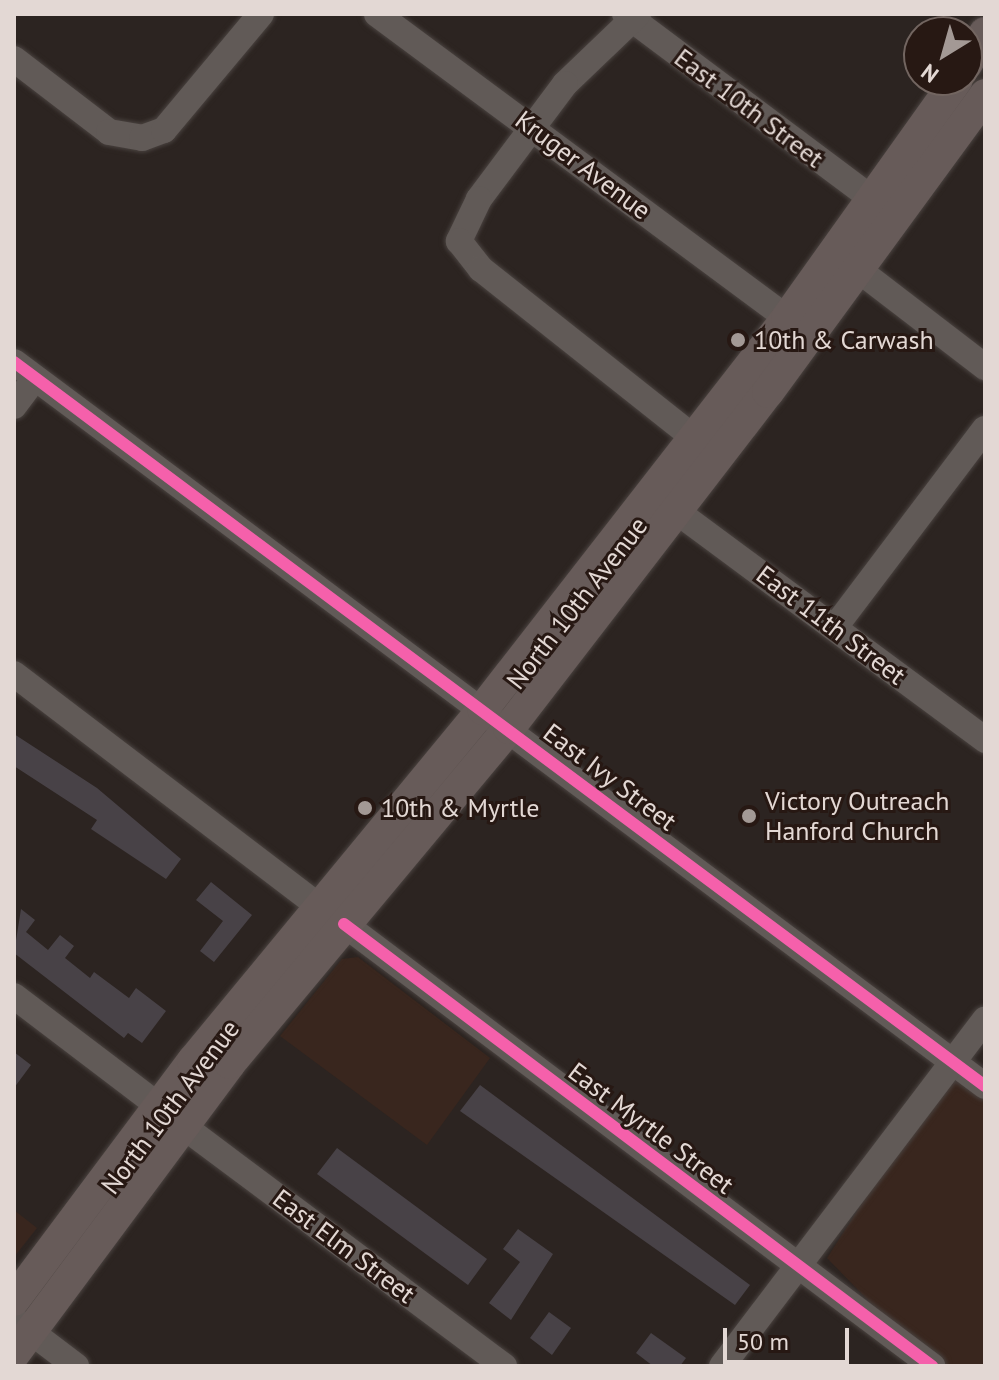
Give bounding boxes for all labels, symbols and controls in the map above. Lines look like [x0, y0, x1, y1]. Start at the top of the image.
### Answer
north arrow [903, 16, 983, 96]
street label: East 10th Street [668, 42, 830, 174]
text: N [916, 58, 944, 89]
street label: Kruger Avenue [509, 104, 657, 226]
place label: 10th & Carwash [754, 324, 934, 356]
marker: 10th & Carwash [729, 331, 747, 349]
street label: North 10th Avenue [500, 510, 654, 696]
street label: East 11th Street [750, 559, 912, 691]
street label: East Ivy Street [537, 717, 683, 837]
place label: Victory Outreach Hanford Church [765, 785, 950, 846]
place label: 10th & Myrtle [381, 792, 539, 824]
marker: 10th & Myrtle [356, 799, 374, 817]
marker: Victory Outreach Hanford Church [740, 807, 758, 825]
street label: North 10th Avenue [94, 1014, 246, 1200]
street label: East Myrtle Street [562, 1056, 740, 1200]
street label: East Elm Street [267, 1183, 421, 1309]
scale bar [727, 1312, 853, 1362]
text: 50 m [737, 1326, 789, 1357]

